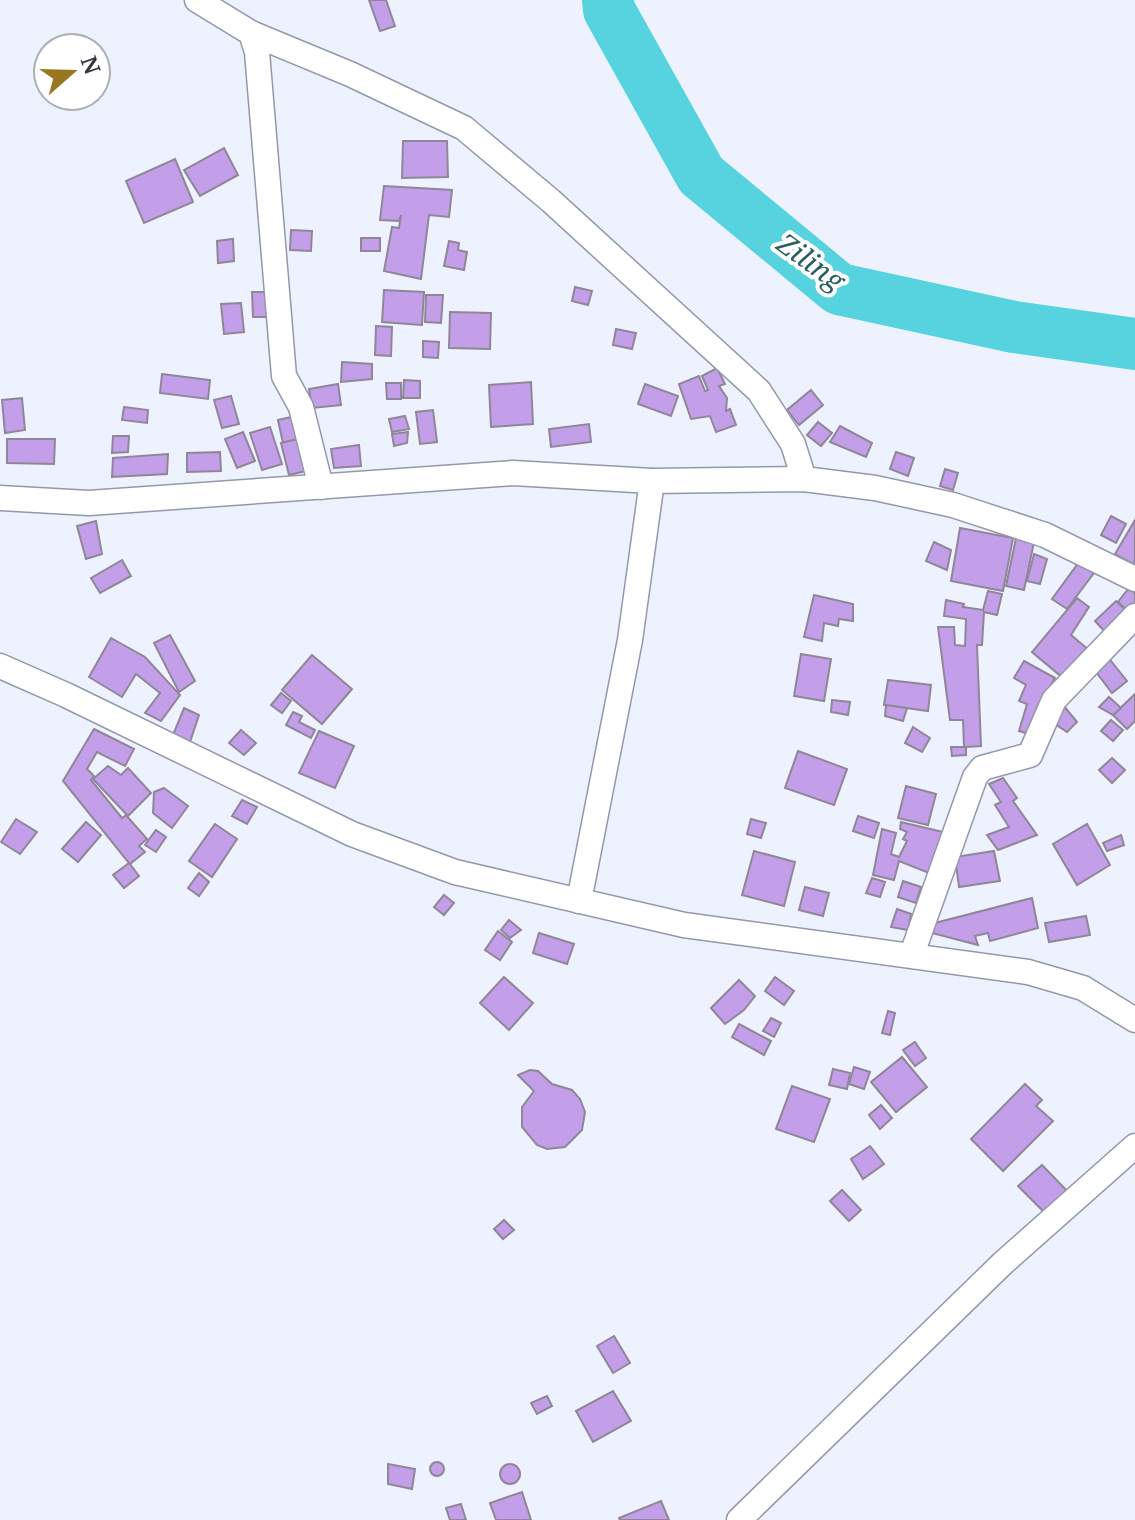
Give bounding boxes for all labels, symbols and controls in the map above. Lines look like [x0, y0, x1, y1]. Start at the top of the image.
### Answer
north arrow [32, 32, 112, 112]
text: N [75, 52, 109, 78]
water label: Ziling [769, 223, 854, 299]

